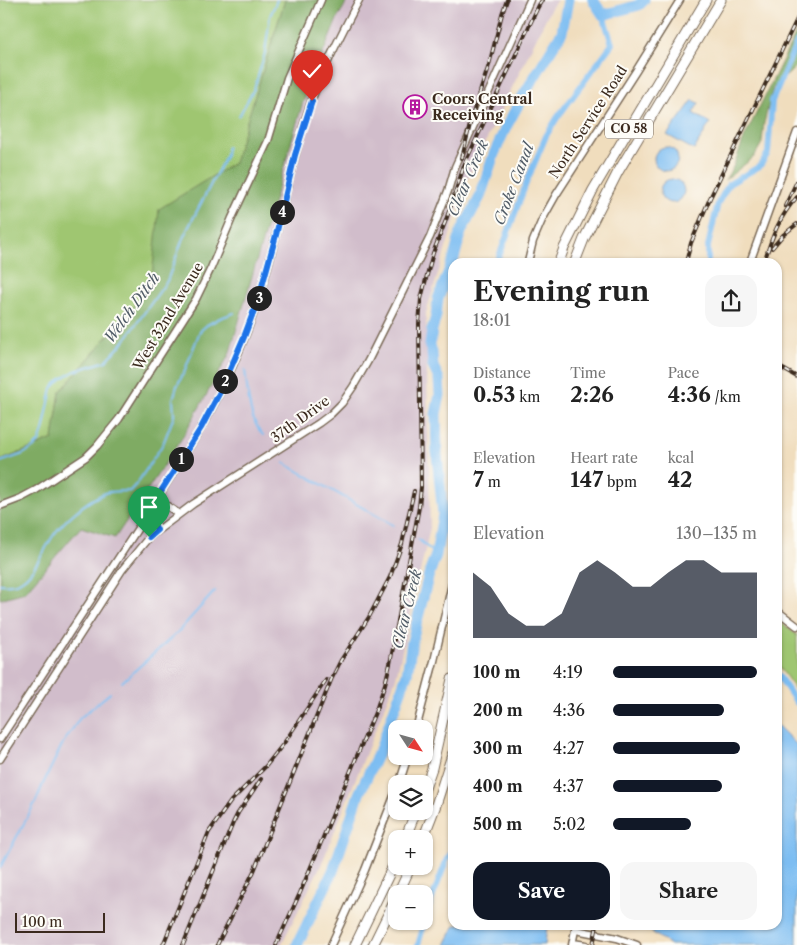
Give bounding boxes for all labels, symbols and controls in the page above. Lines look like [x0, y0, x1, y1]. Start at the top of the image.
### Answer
pin [291, 50, 333, 101]
icon: check [298, 57, 326, 85]
street label: North Service Road [545, 62, 631, 182]
place label: Coors Central Receiving [432, 90, 533, 124]
building icon: Coors Central Receiving [402, 94, 428, 120]
road number: CO 58 [605, 120, 653, 138]
water label: Clear Creek [443, 137, 492, 219]
water label: Croke Canal [489, 138, 539, 228]
pin: 4 [270, 200, 294, 224]
text: 4 [278, 203, 287, 221]
street label: West 32nd Avenue [128, 259, 207, 374]
water label: Welch Ditch [100, 269, 164, 347]
text: Evening run [473, 274, 649, 308]
button: share [705, 275, 757, 327]
pin: 3 [246, 286, 272, 310]
text: 3 [256, 289, 263, 307]
text: 18:01 [473, 310, 511, 330]
text: Distance [473, 364, 531, 382]
text: Time [570, 364, 606, 382]
text: Pace [668, 364, 699, 382]
pin: 2 [212, 368, 238, 394]
text: 2 [221, 372, 230, 390]
text: 0.53 [473, 382, 515, 407]
text: 2:26 [570, 382, 614, 407]
text: 4:36 [668, 382, 711, 407]
text: km [515, 388, 540, 406]
text: /km [711, 388, 741, 406]
street label: 37th Drive [267, 392, 333, 446]
pin: 1 [168, 446, 194, 472]
text: Elevation [473, 449, 536, 467]
text: Heart rate [570, 449, 638, 467]
text: kcal [668, 449, 694, 467]
text: 1 [178, 450, 185, 468]
text: 7 [473, 467, 484, 492]
text: 147 [570, 467, 603, 492]
text: 42 [668, 467, 693, 492]
text: m [484, 473, 501, 491]
text: bpm [603, 473, 637, 491]
pin [128, 486, 170, 537]
icon: arrive [135, 493, 163, 521]
text: Elevation [473, 523, 544, 543]
text: 130–135 m [676, 523, 757, 543]
water label: Clear Creek [387, 567, 426, 650]
text: 100 m [473, 662, 520, 682]
text: 4:19 [553, 662, 583, 682]
text: 200 m [473, 700, 523, 720]
text: 4:36 [553, 700, 585, 720]
north arrow [388, 720, 432, 765]
map controls [388, 720, 433, 930]
text: 300 m [473, 738, 522, 758]
text: 4:27 [553, 738, 584, 758]
button: layers [388, 775, 433, 820]
text: 400 m [473, 776, 523, 796]
text: 4:37 [553, 776, 583, 796]
text: 500 m [473, 814, 522, 834]
text: 5:02 [553, 814, 586, 834]
button: + [388, 830, 433, 875]
button: Save [473, 862, 610, 920]
button: Share [620, 862, 757, 920]
button: − [388, 885, 433, 930]
scale bar [15, 910, 105, 933]
text: 100 m [22, 913, 62, 931]

